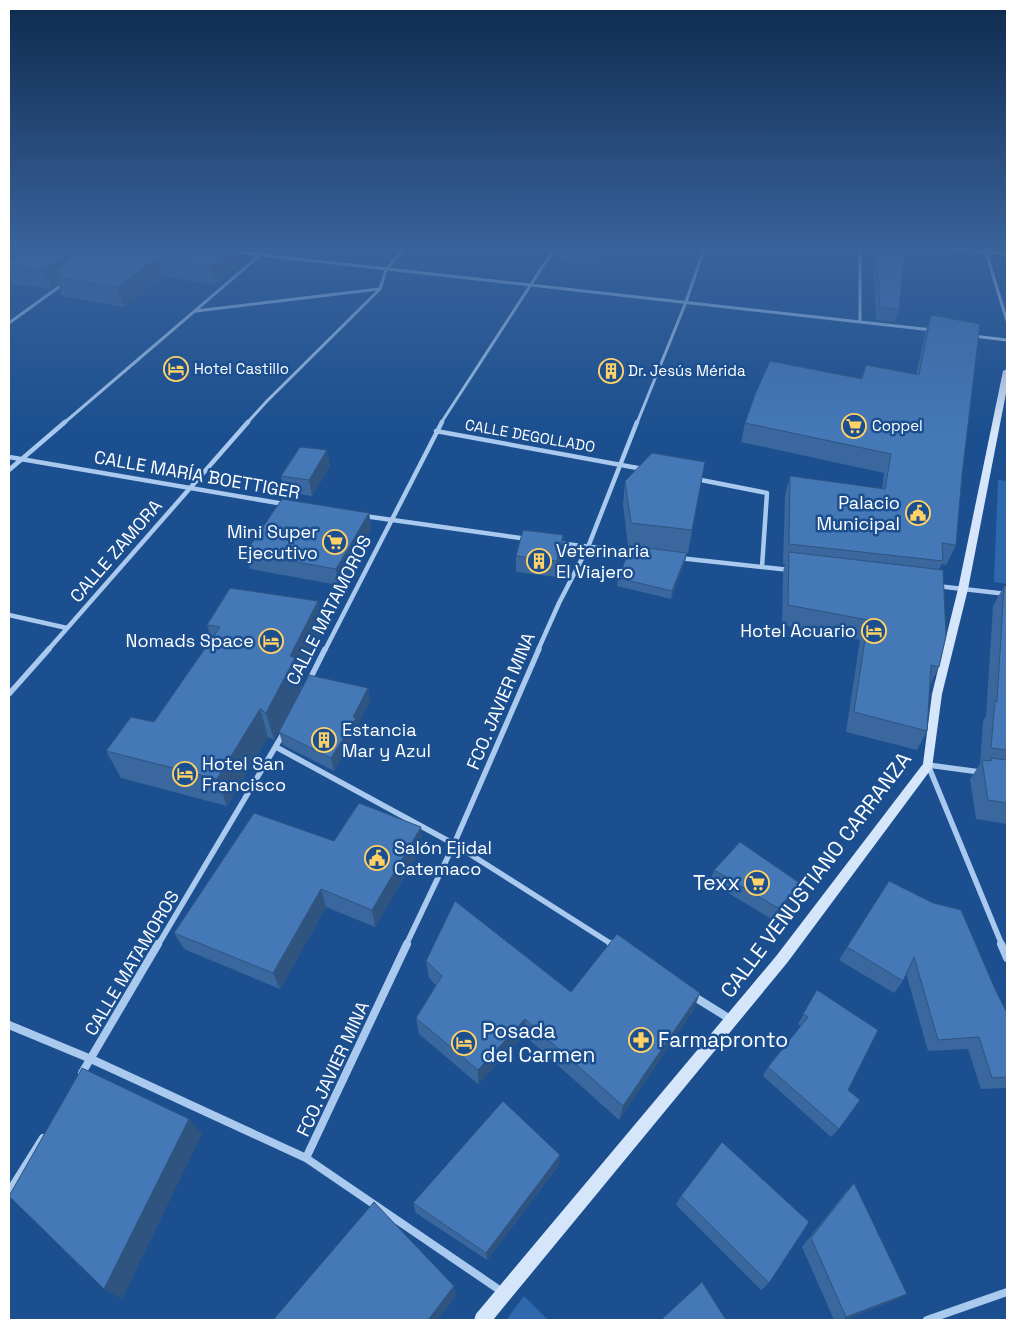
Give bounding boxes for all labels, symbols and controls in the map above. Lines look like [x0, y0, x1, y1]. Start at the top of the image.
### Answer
hotel icon: Hotel Castillo [163, 356, 189, 382]
building icon: Dr. Jesús Mérida [598, 358, 624, 384]
place label: Hotel Castillo [194, 359, 289, 378]
place label: Dr. Jesús Mérida [628, 361, 746, 380]
supermarket icon: Coppel [841, 413, 867, 439]
street label: CALLE DEGOLLADO [464, 415, 597, 456]
place label: Coppel [872, 416, 923, 435]
street label: CALLE MARÍA BOETTIGER [92, 445, 302, 504]
place label: Palacio Municipal [816, 491, 900, 535]
street label: CALLE ZAMORA [65, 494, 167, 607]
public building icon: Palacio Municipal [905, 500, 931, 526]
place label: Mini Super Ejecutivo [227, 520, 318, 564]
supermarket icon: Mini Super Ejecutivo [322, 529, 348, 555]
street label: CALLE MATAMOROS [281, 531, 376, 689]
place label: Veterinaria El Viajero [556, 539, 650, 583]
building icon: Veterinaria El Viajero [526, 548, 552, 574]
hotel icon: Hotel Acuario [861, 618, 887, 644]
place label: Hotel Acuario [740, 619, 856, 642]
hotel icon: Nomads Space [258, 628, 284, 654]
place label: Nomads Space [125, 629, 254, 652]
street label: FCO. JAVIER MINA [461, 629, 540, 773]
place label: Estancia Mar y Azul [342, 718, 431, 762]
building icon: Estancia Mar y Azul [311, 727, 337, 753]
street label: CALLE VENUSTIANO CARRANZA [714, 746, 917, 1003]
place label: Hotel San Francisco [202, 752, 286, 796]
hotel icon: Hotel San Francisco [172, 761, 198, 787]
place label: Salón Ejidal Catemaco [394, 836, 492, 880]
public building icon: Salón Ejidal Catemaco [364, 845, 390, 871]
place label: Texx [693, 869, 740, 896]
supermarket icon: Texx [744, 870, 770, 896]
street label: CALLE MATAMOROS [79, 886, 184, 1040]
street label: FCO. JAVIER MINA [291, 997, 374, 1140]
place label: Posada del Carmen [482, 1017, 595, 1068]
place label: Farmapronto [658, 1026, 788, 1053]
pharmacy icon: Farmapronto [628, 1027, 654, 1053]
hotel icon: Posada del Carmen [451, 1030, 477, 1056]

